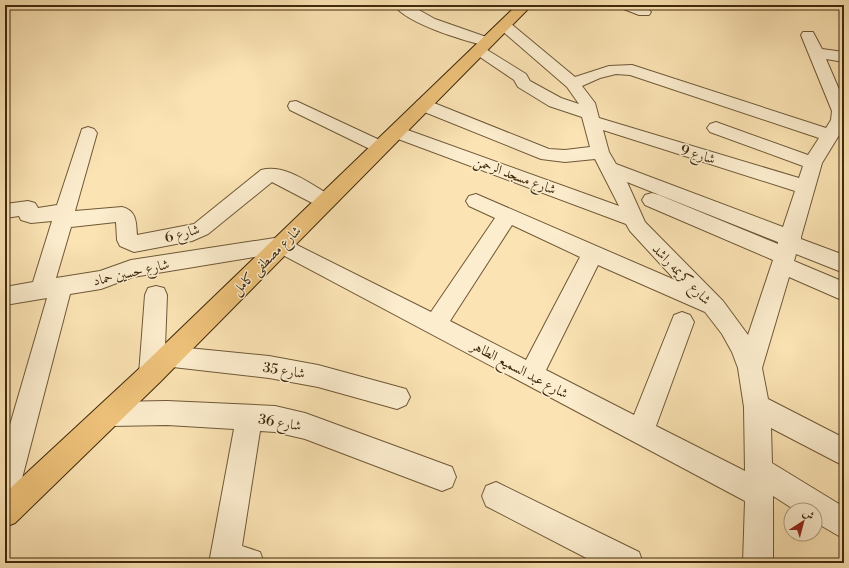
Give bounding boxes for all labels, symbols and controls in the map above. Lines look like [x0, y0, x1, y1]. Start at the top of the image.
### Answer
street label: شارع 9 [677, 141, 717, 171]
street label: شارع مسجد الرحمن [470, 153, 558, 201]
street label: شارع 6 [163, 221, 202, 249]
street label: شارع مصطفى كامل [228, 222, 307, 301]
street label: شارع كريمه راشد [646, 241, 715, 310]
street label: شارع حسين حماد [91, 255, 172, 292]
street label: شارع عبد السميع الطاهر [464, 336, 571, 407]
street label: شارع 35 [261, 359, 306, 385]
street label: شارع 36 [257, 410, 303, 438]
north arrow [783, 502, 823, 542]
text: ش [800, 506, 817, 524]

